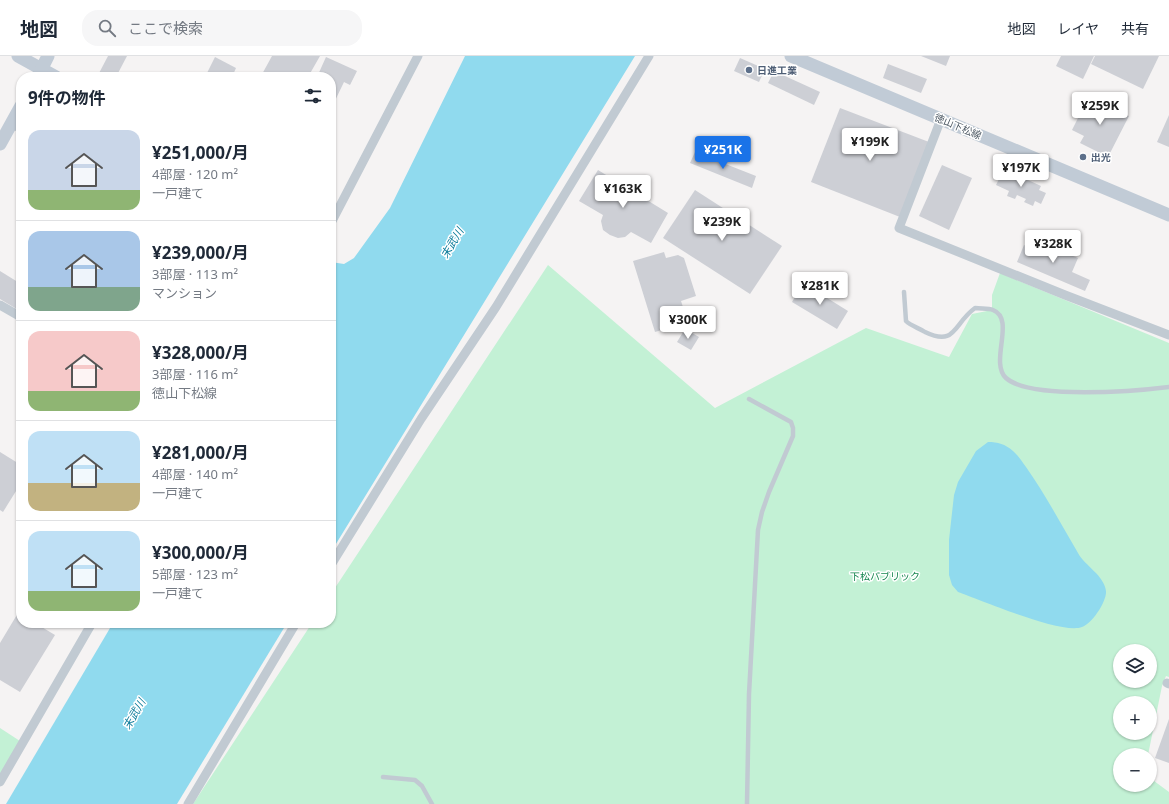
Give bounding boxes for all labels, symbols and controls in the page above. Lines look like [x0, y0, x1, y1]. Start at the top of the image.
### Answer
search box [82, 10, 362, 46]
text: 地図 [20, 16, 58, 42]
icon: search [96, 17, 118, 39]
text: ここで検索 [128, 18, 203, 38]
text: 地図 [1007, 19, 1035, 38]
text: レイヤ [1057, 19, 1099, 38]
text: 共有 [1121, 19, 1149, 38]
place label: 日進工業 [757, 63, 797, 77]
marker: 日進工業 [744, 65, 754, 75]
icon: filters [302, 85, 324, 107]
text: 9件の物件 [28, 86, 106, 109]
pin: ¥259K [1072, 92, 1128, 126]
text: ¥259K [1081, 96, 1119, 114]
street label: 徳山下松線 [932, 110, 984, 142]
pin: ¥199K [842, 128, 898, 162]
text: ¥199K [851, 132, 889, 150]
pin: ¥251K [695, 136, 751, 170]
text: ¥251K [704, 140, 742, 158]
text: ¥251,000/月 [152, 141, 249, 164]
icon: home [60, 146, 108, 194]
place label: 出光 [1091, 150, 1111, 164]
marker: 出光 [1078, 152, 1088, 162]
pin: ¥197K [993, 154, 1049, 188]
text: ¥197K [1002, 158, 1040, 176]
text: 4部屋 · 120 m² [152, 165, 238, 183]
pin: ¥163K [595, 175, 651, 209]
text: ¥163K [604, 179, 642, 197]
text: 一戸建て [152, 184, 204, 202]
pin: ¥239K [694, 208, 750, 242]
text: ¥239K [703, 212, 741, 230]
water label: 末武川 [437, 224, 467, 261]
pin: ¥328K [1025, 230, 1081, 264]
text: ¥328K [1034, 234, 1072, 252]
text: ¥239,000/月 [152, 241, 249, 264]
icon: home [60, 247, 108, 295]
text: 3部屋 · 113 m² [152, 265, 238, 283]
pin: ¥281K [792, 272, 848, 306]
text: ¥281K [801, 276, 839, 294]
text: マンション [152, 284, 217, 302]
pin: ¥300K [660, 306, 716, 340]
text: ¥300K [669, 310, 707, 328]
text: ¥328,000/月 [152, 341, 249, 364]
icon: home [60, 347, 108, 395]
text: 3部屋 · 116 m² [152, 365, 238, 383]
text: 徳山下松線 [152, 384, 217, 402]
text: ¥281,000/月 [152, 441, 249, 464]
icon: home [60, 447, 108, 495]
text: 4部屋 · 140 m² [152, 465, 238, 483]
text: 一戸建て [152, 484, 204, 502]
text: ¥300,000/月 [152, 541, 249, 564]
icon: home [60, 547, 108, 595]
text: 5部屋 · 123 m² [152, 565, 238, 583]
park label: 下松パブリック [850, 569, 920, 583]
text: 一戸建て [152, 584, 204, 602]
map controls [1113, 644, 1157, 792]
button: layers [1113, 644, 1157, 688]
water label: 末武川 [119, 695, 149, 732]
button: + [1113, 696, 1157, 740]
button: − [1113, 748, 1157, 792]

